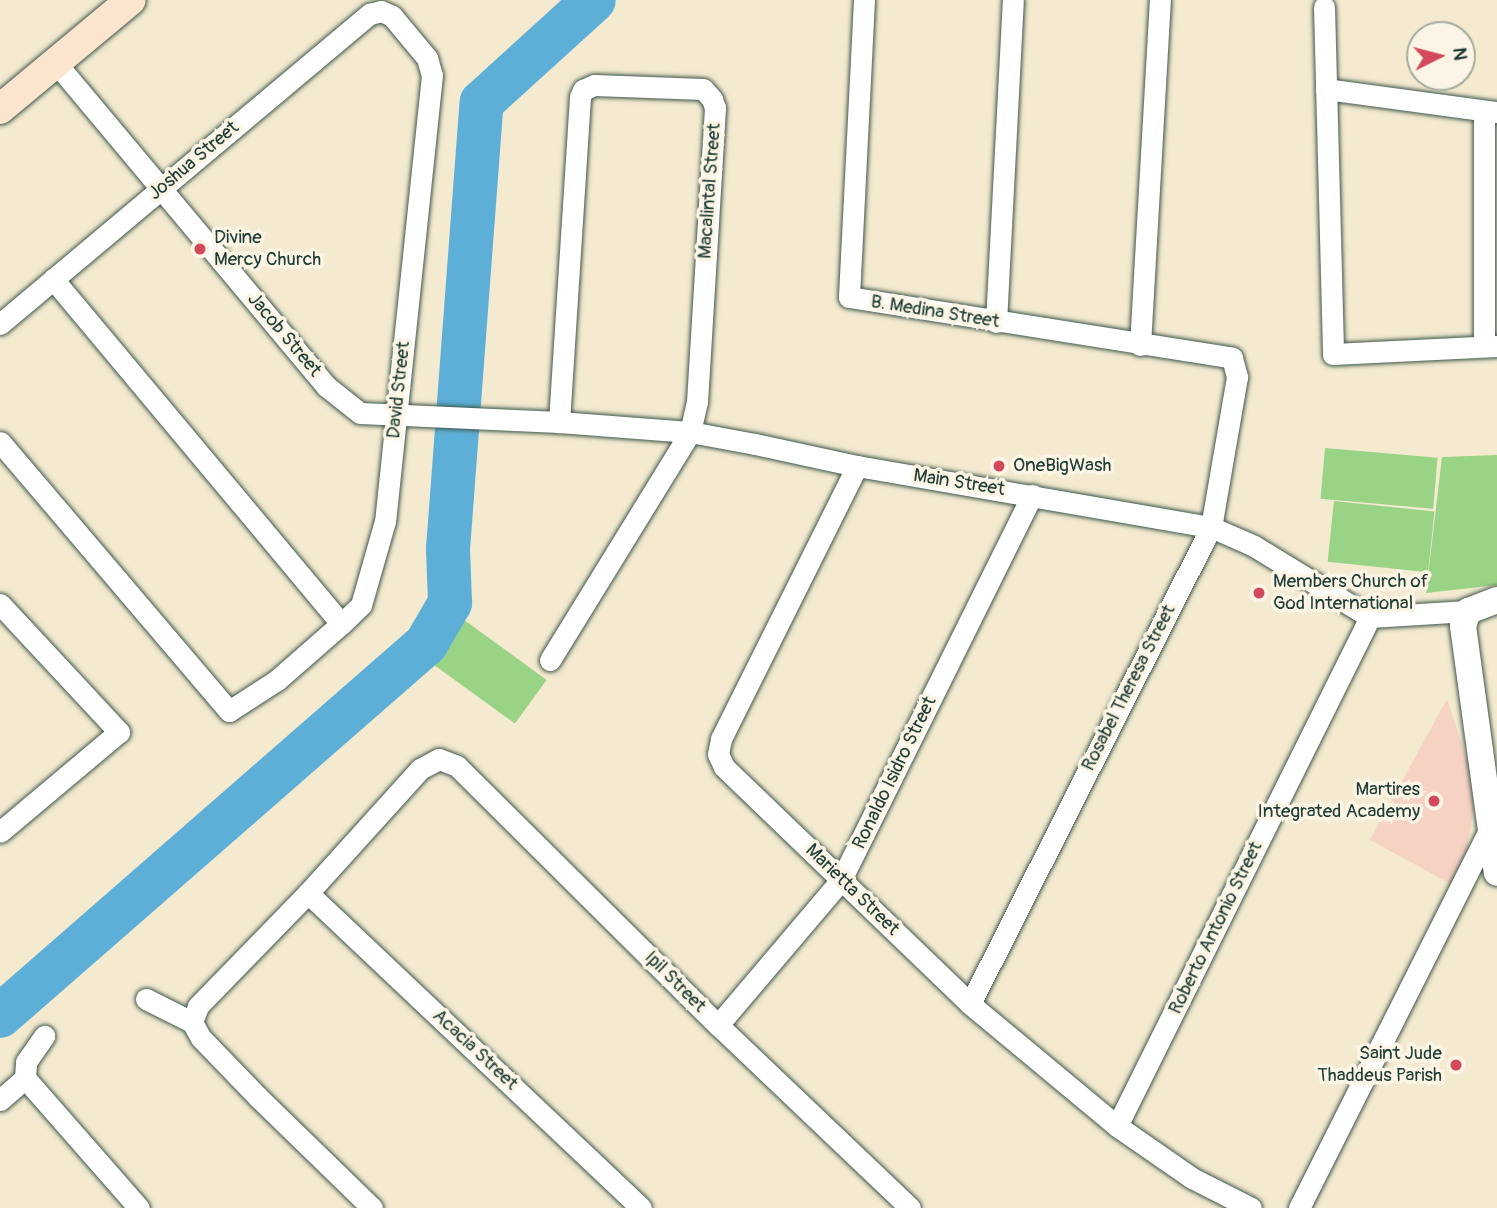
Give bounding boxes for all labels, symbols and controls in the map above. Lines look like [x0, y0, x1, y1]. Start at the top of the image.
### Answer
north arrow [1406, 21, 1476, 91]
text: N [1447, 46, 1473, 62]
street label: Joshua Street [144, 117, 244, 205]
street label: Macalintal Street [694, 122, 726, 260]
place label: Divine Mercy Church [214, 227, 321, 271]
marker: Divine Mercy Church [192, 241, 208, 257]
street label: Jacob Street [242, 288, 326, 382]
street label: B. Medina Street [869, 291, 1001, 333]
street label: David Street [383, 340, 415, 440]
place label: OneBigWash [1013, 455, 1111, 477]
marker: OneBigWash [991, 458, 1007, 474]
street label: Main Street [912, 465, 1006, 501]
place label: Members Church of God International [1273, 571, 1428, 615]
marker: Members Church of God International [1251, 585, 1267, 601]
street label: Rosabel Theresa Street [1077, 601, 1181, 775]
street label: Ronaldo Isidro Street [848, 693, 942, 853]
place label: Martires Integrated Academy [1258, 779, 1420, 823]
marker: Martires Integrated Academy [1426, 793, 1442, 809]
street label: Roberto Antonio Street [1164, 838, 1268, 1018]
street label: Marietta Street [800, 839, 904, 941]
street label: Ipil Street [639, 946, 711, 1018]
street label: Acacia Street [428, 1005, 522, 1095]
place label: Saint Jude Thaddeus Parish [1317, 1043, 1442, 1087]
marker: Saint Jude Thaddeus Parish [1448, 1057, 1464, 1073]

